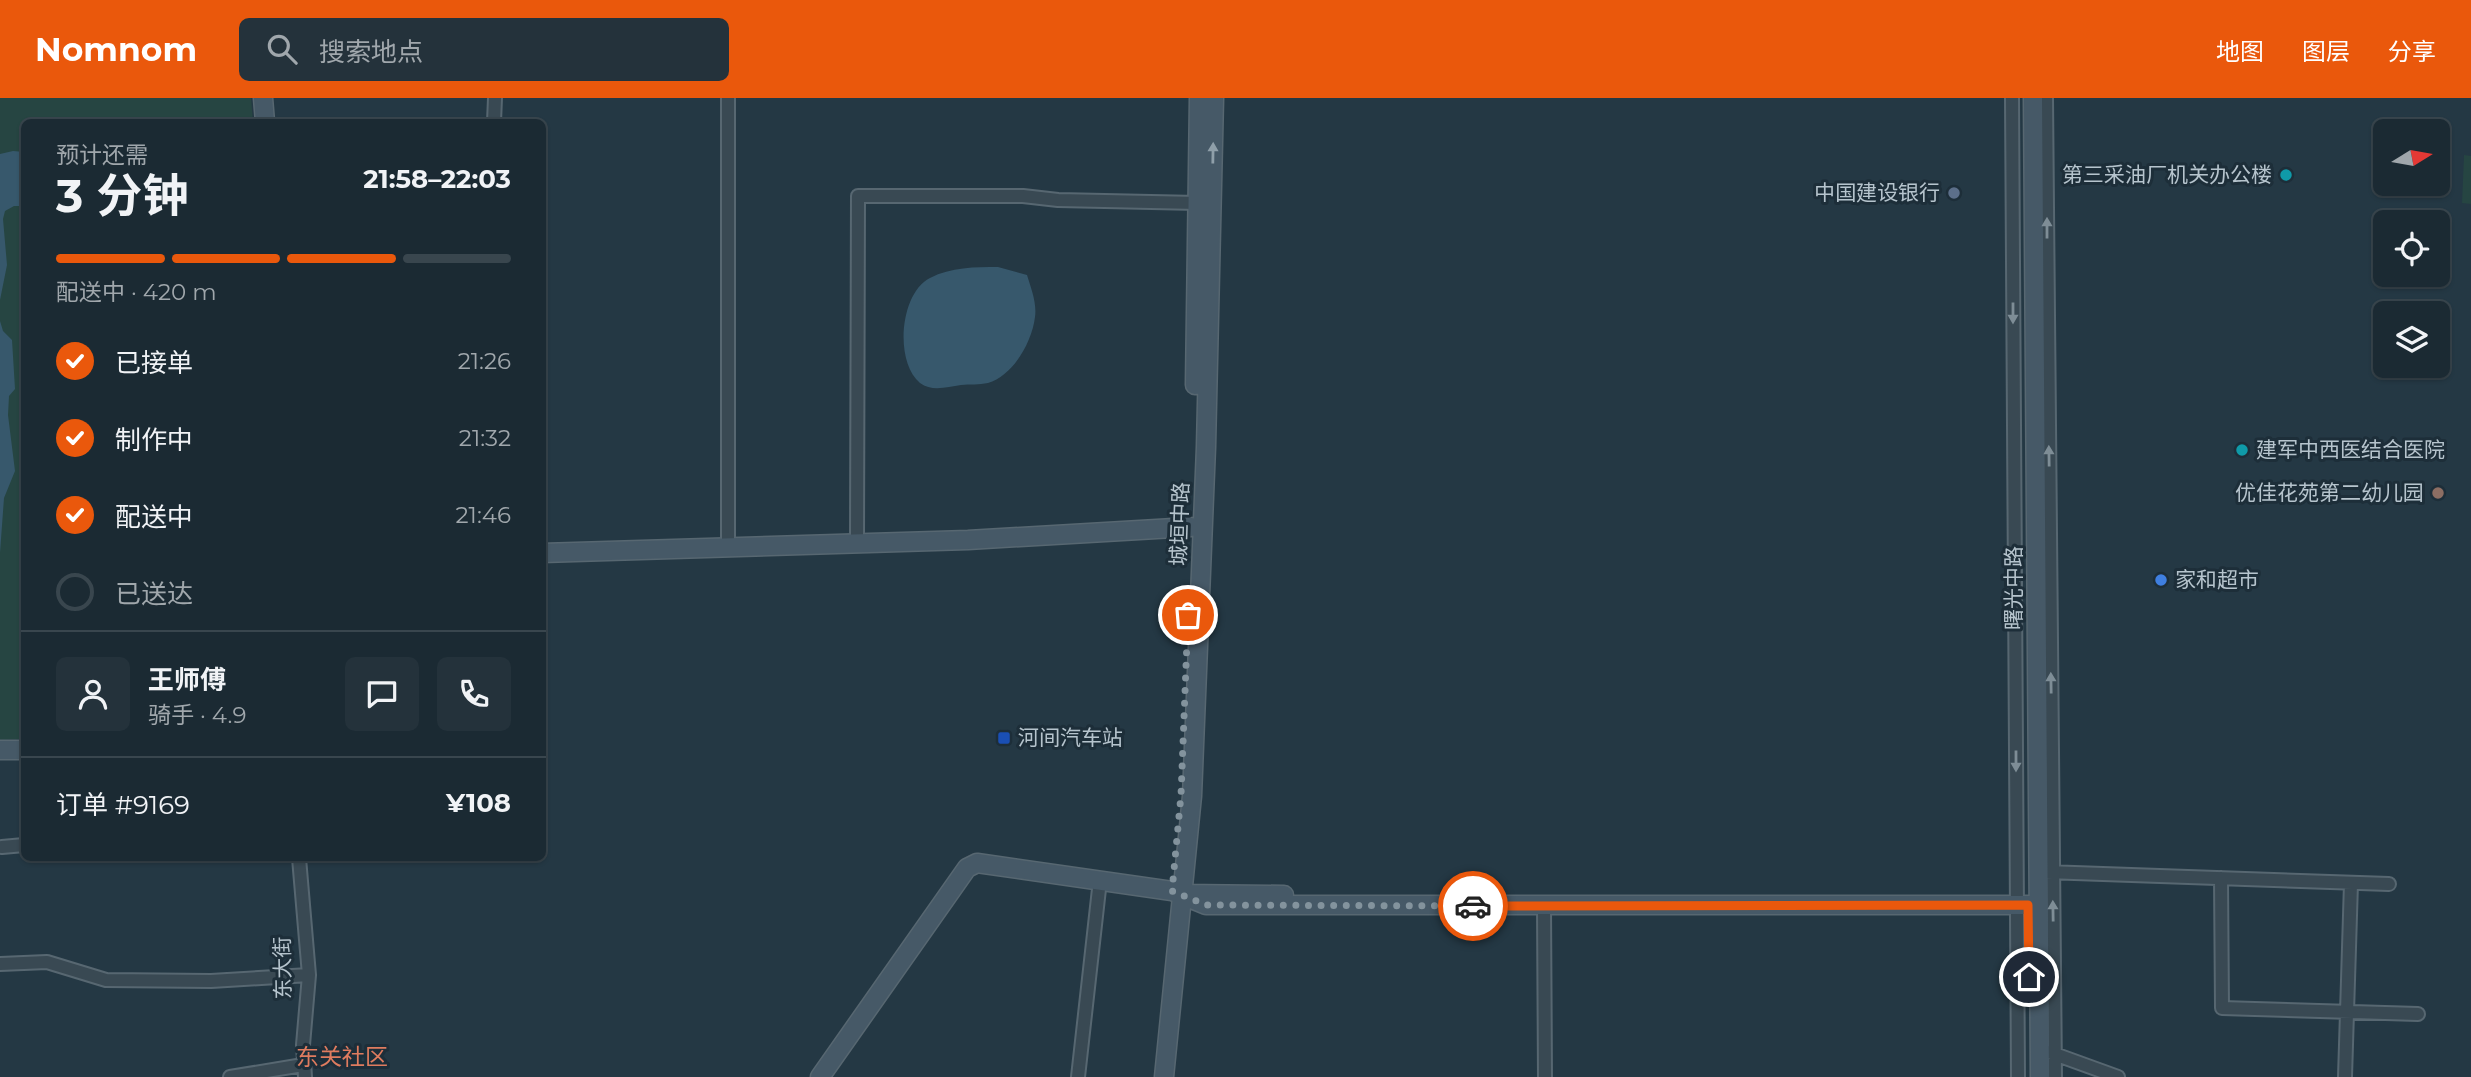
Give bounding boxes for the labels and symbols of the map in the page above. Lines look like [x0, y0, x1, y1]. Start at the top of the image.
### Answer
north arrow [2373, 119, 2450, 196]
one-way arrow [1207, 142, 1218, 164]
place label: 第三采油厂机关办公楼 [2062, 162, 2272, 187]
marker: 第三采油厂机关办公楼 [2278, 167, 2294, 183]
place label: 中国建设银行 [1814, 180, 1940, 205]
marker: 中国建设银行 [1946, 185, 1962, 201]
one-way arrow [2041, 217, 2053, 239]
one-way arrow [2007, 302, 2019, 324]
place label: 建军中西医结合医院 [2256, 437, 2445, 462]
marker: 建军中西医结合医院 [2234, 442, 2250, 458]
one-way arrow [2043, 445, 2055, 467]
place label: 优佳花苑第二幼儿园 [2235, 480, 2424, 505]
street label: 城垣中路 [1166, 482, 1193, 566]
marker: 优佳花苑第二幼儿园 [2430, 485, 2446, 501]
street label: 曙光中路 [2001, 546, 2026, 630]
place label: 家和超市 [2175, 567, 2259, 592]
marker: 家和超市 [2153, 572, 2169, 588]
pin [1158, 585, 1218, 645]
one-way arrow [2045, 672, 2057, 694]
place label: 河间汽车站 [1018, 725, 1123, 750]
marker: 河间汽车站 [996, 730, 1012, 746]
one-way arrow [2010, 750, 2022, 772]
courier [1438, 871, 1508, 941]
one-way arrow [2047, 900, 2059, 922]
street label: 东大街 [269, 936, 296, 1000]
pin [1999, 947, 2059, 1007]
district label: 东关社区 [296, 1043, 388, 1071]

